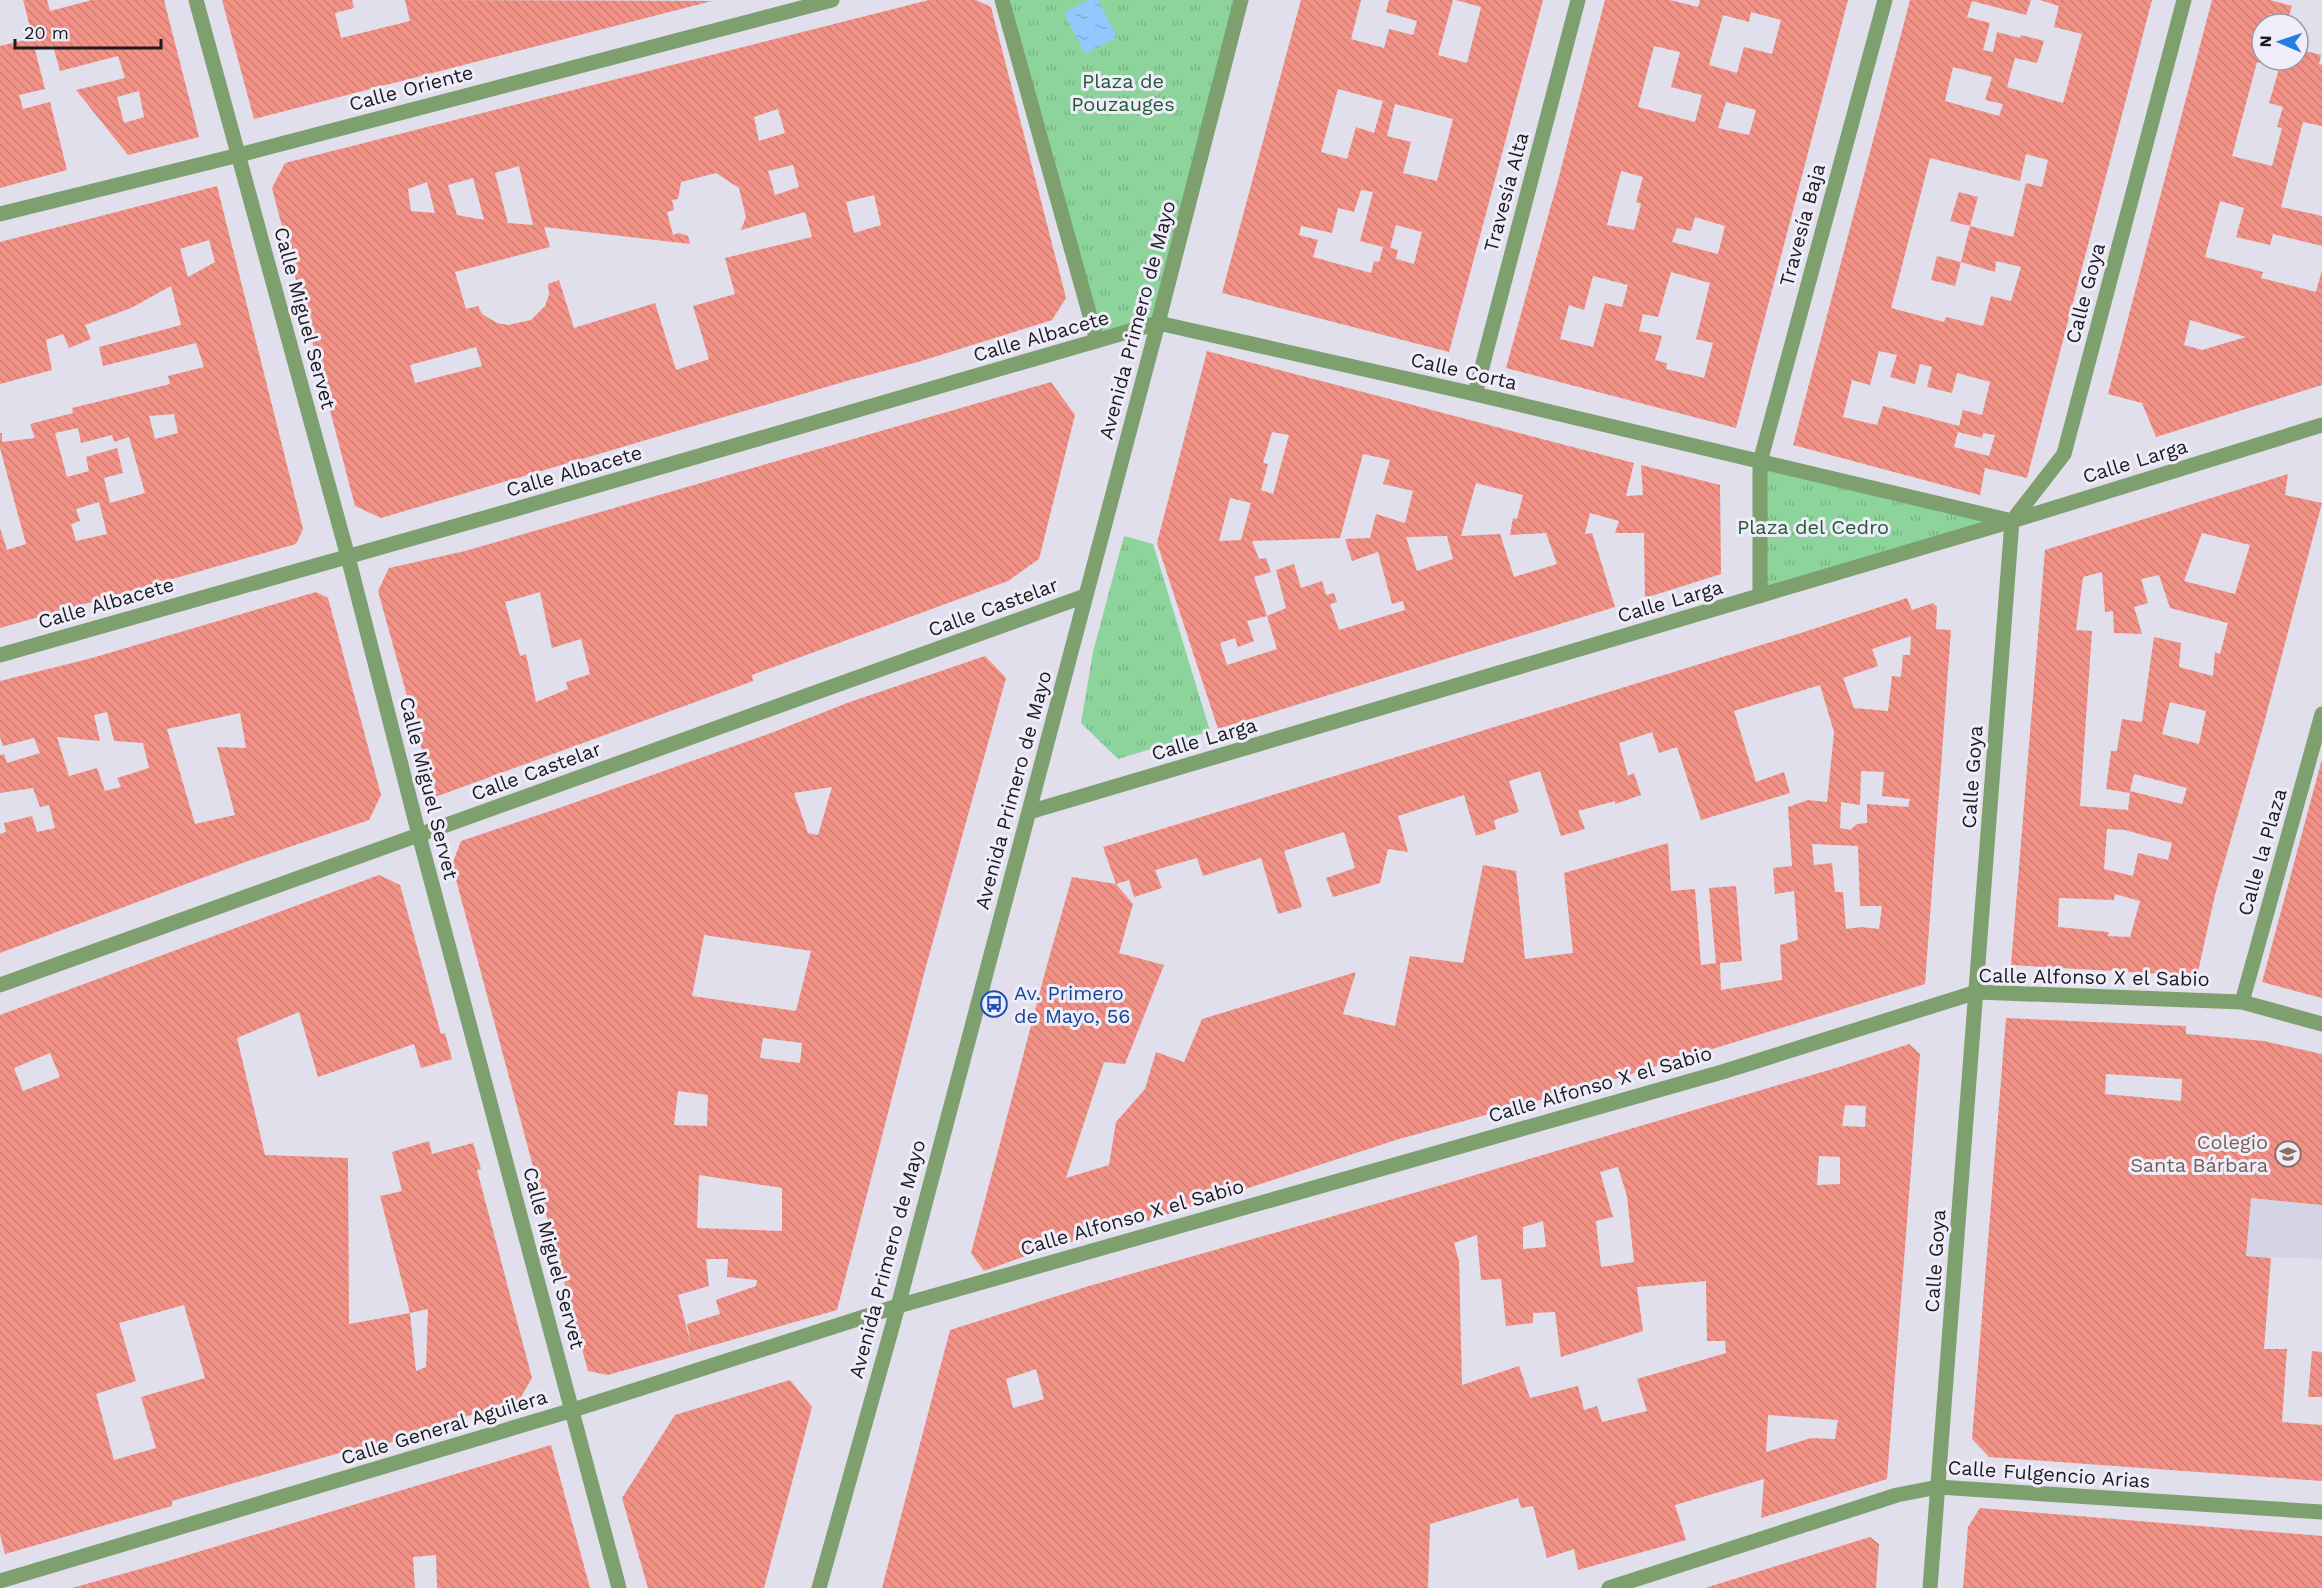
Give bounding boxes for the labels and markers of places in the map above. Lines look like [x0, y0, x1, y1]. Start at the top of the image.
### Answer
place label: Av. Primero de Mayo, 56 [1014, 981, 1130, 1028]
bus stop icon: Av. Primero de Mayo, 56 [979, 989, 1009, 1019]
place label: Colegio Santa Bárbara [2130, 1130, 2268, 1177]
school or university icon: Colegio Santa Bárbara [2273, 1139, 2303, 1169]

